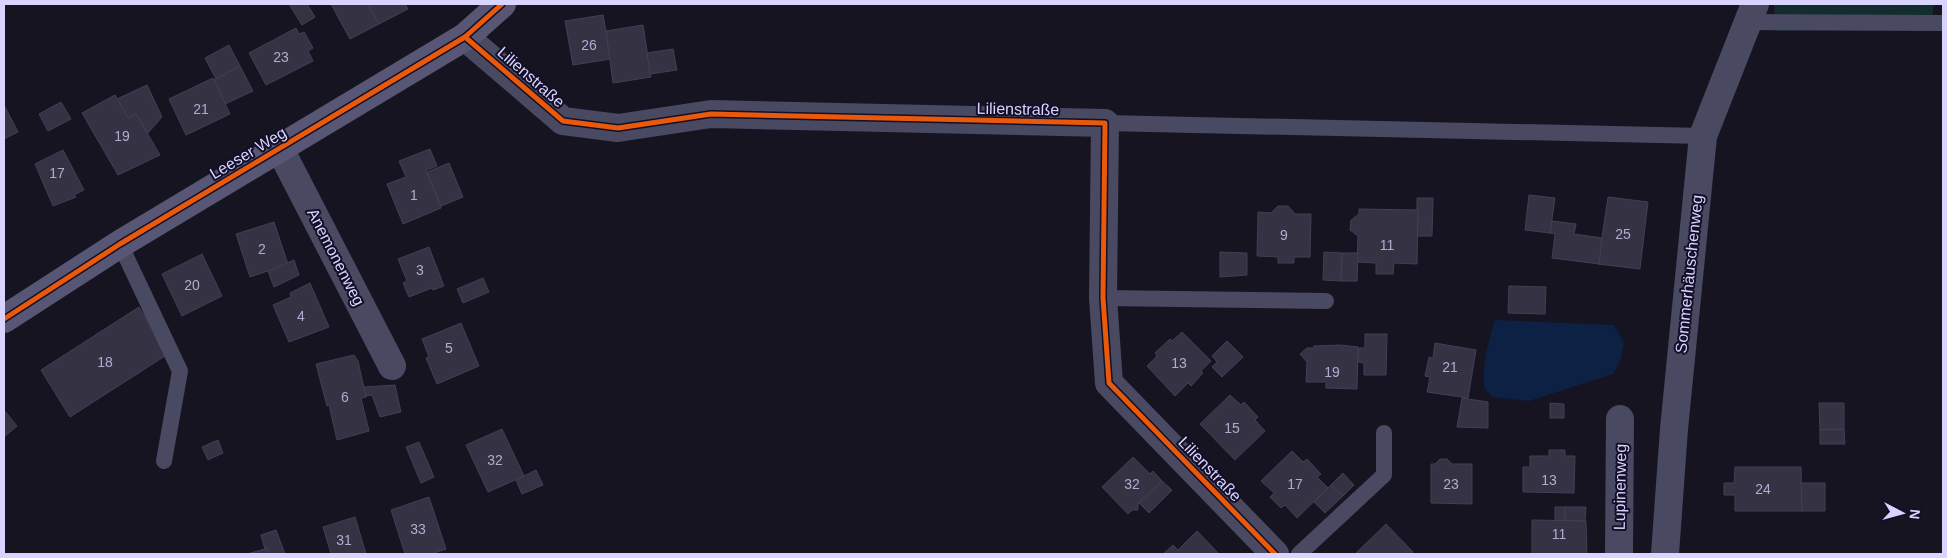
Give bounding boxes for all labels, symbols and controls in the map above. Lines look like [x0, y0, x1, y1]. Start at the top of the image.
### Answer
house number: 26 [581, 37, 597, 53]
street label: Lilienstraße [494, 43, 568, 111]
house number: 23 [273, 49, 289, 65]
street label: Lilienstraße [977, 100, 1060, 118]
house number: 21 [193, 101, 209, 117]
street label: Leeser Weg [207, 124, 289, 182]
house number: 19 [114, 128, 130, 144]
house number: 17 [49, 165, 65, 181]
house number: 1 [410, 187, 418, 203]
street label: Sommerhäuschenweg [1672, 194, 1706, 354]
street label: Anemonenweg [304, 206, 368, 308]
house number: 25 [1615, 226, 1631, 242]
house number: 9 [1280, 227, 1288, 243]
house number: 11 [1380, 237, 1394, 253]
house number: 2 [258, 241, 266, 257]
house number: 3 [416, 262, 424, 278]
house number: 20 [184, 277, 200, 293]
house number: 4 [297, 308, 305, 324]
house number: 5 [445, 340, 453, 356]
house number: 18 [97, 354, 113, 370]
house number: 13 [1171, 355, 1187, 371]
house number: 21 [1442, 359, 1458, 375]
house number: 19 [1324, 364, 1340, 380]
house number: 6 [341, 389, 349, 405]
house number: 15 [1224, 420, 1240, 436]
street label: Lilienstraße [1175, 433, 1245, 505]
street label: Lupinenweg [1611, 444, 1629, 530]
house number: 32 [487, 452, 503, 468]
house number: 13 [1541, 472, 1557, 488]
house number: 32 [1124, 476, 1140, 492]
house number: 17 [1287, 476, 1303, 492]
house number: 23 [1443, 476, 1459, 492]
house number: 24 [1755, 481, 1771, 497]
north arrow [1877, 488, 1927, 538]
text: N [1906, 508, 1923, 520]
house number: 33 [410, 521, 426, 537]
house number: 11 [1552, 526, 1566, 542]
house number: 31 [336, 532, 352, 548]

